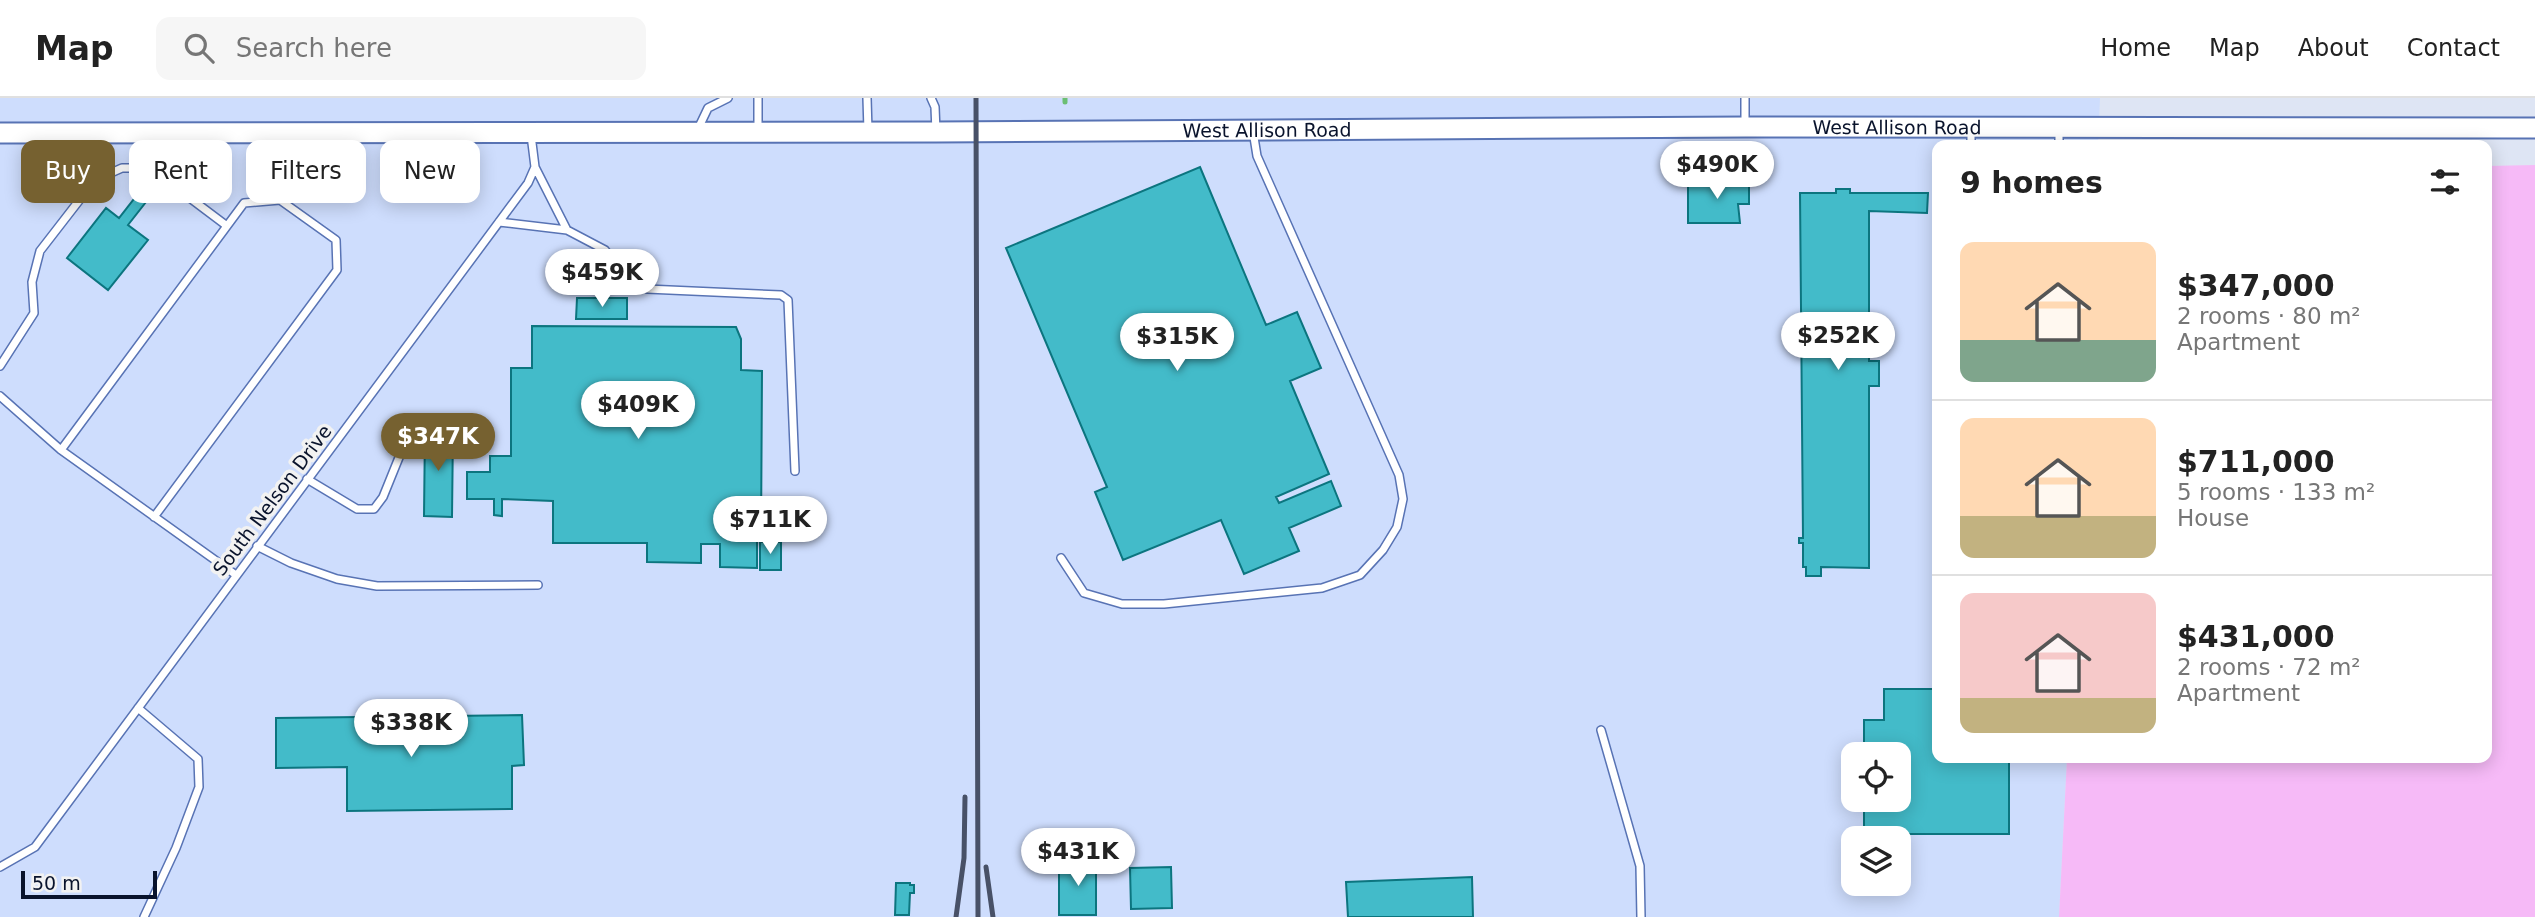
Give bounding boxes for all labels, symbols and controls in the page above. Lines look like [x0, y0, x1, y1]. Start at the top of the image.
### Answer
search box [156, 17, 646, 80]
text: Map [35, 29, 114, 68]
icon: search [180, 29, 218, 67]
text: Search here [236, 33, 392, 63]
text: Home [2100, 34, 2171, 62]
text: Map [2209, 34, 2260, 62]
text: About [2298, 34, 2369, 62]
text: Contact [2407, 34, 2500, 62]
street label: West Allison Road [1812, 116, 1981, 138]
street label: West Allison Road [1182, 118, 1352, 141]
chip: Buy [21, 140, 115, 203]
chip: Rent [129, 140, 232, 203]
chip: Filters [246, 140, 366, 203]
chip: New [380, 140, 480, 203]
pin: $490K [1668, 141, 1766, 201]
text: $490K [1676, 151, 1758, 177]
icon: filters [2426, 163, 2464, 201]
text: 9 homes [1960, 165, 2103, 200]
pin: $459K [553, 250, 651, 309]
text: $459K [561, 259, 643, 285]
text: $347,000 [2177, 268, 2335, 303]
icon: home [2016, 270, 2100, 354]
text: 2 rooms · 80 m² [2177, 303, 2361, 329]
pin: $252K [1789, 313, 1887, 372]
pin: $315K [1128, 314, 1226, 373]
text: $252K [1797, 322, 1879, 348]
text: $315K [1136, 323, 1218, 349]
text: Apartment [2177, 329, 2300, 355]
pin: $409K [589, 382, 687, 441]
text: $409K [597, 391, 679, 417]
pin: $347K [389, 414, 487, 473]
street label: South Nelson Drive [208, 420, 336, 580]
text: $347K [397, 423, 479, 449]
text: $711,000 [2177, 444, 2335, 479]
icon: home [2016, 446, 2100, 530]
text: 5 rooms · 133 m² [2177, 479, 2375, 505]
pin: $711K [721, 496, 819, 556]
text: House [2177, 505, 2249, 531]
text: $711K [729, 506, 811, 532]
text: $431,000 [2177, 619, 2335, 654]
icon: home [2016, 621, 2100, 705]
text: 2 rooms · 72 m² [2177, 654, 2361, 680]
text: Apartment [2177, 680, 2300, 706]
pin: $338K [362, 700, 460, 759]
text: $338K [370, 709, 452, 735]
map controls [1841, 742, 1911, 896]
button: locate [1841, 742, 1911, 812]
button: layers [1841, 826, 1911, 896]
pin: $431K [1029, 828, 1127, 888]
text: $431K [1037, 838, 1119, 864]
scale bar [21, 868, 158, 900]
text: 50 m [32, 872, 81, 894]

